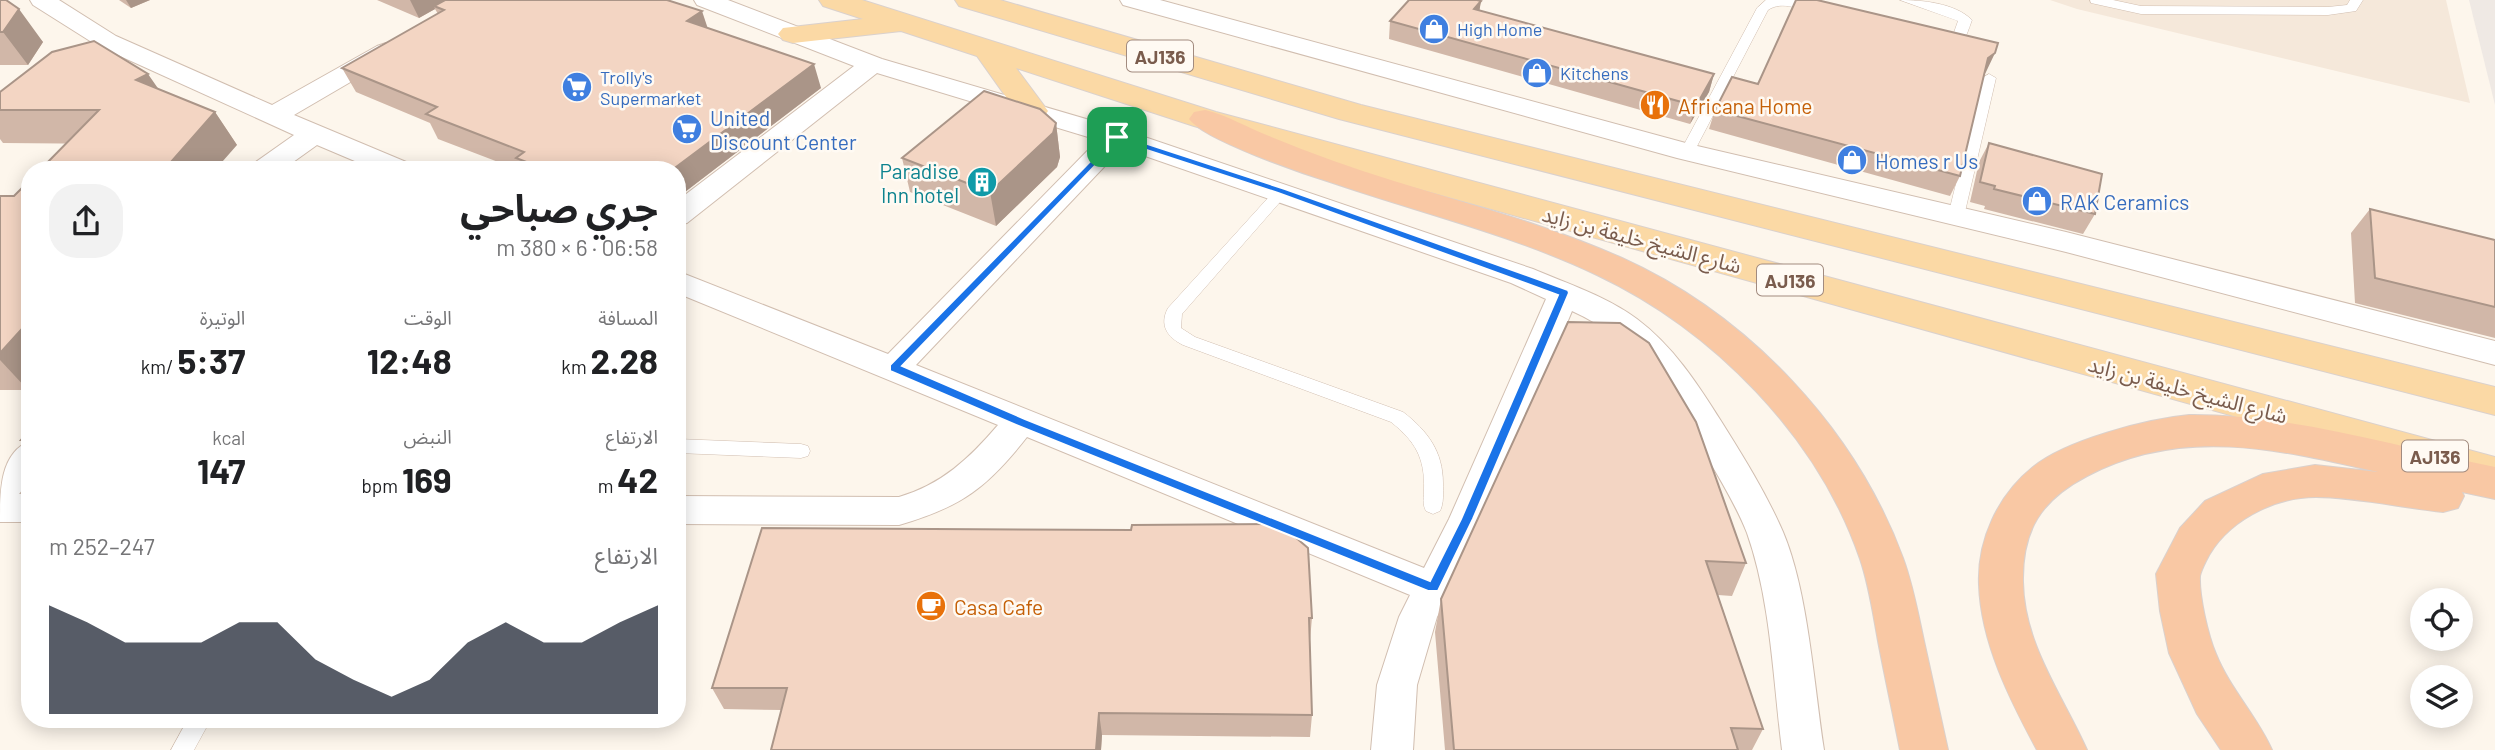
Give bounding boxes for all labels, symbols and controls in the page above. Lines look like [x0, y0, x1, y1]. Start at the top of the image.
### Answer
shop icon: High Home [1417, 12, 1451, 46]
place label: High Home [1457, 18, 1542, 40]
road number: AJ136 [1127, 40, 1193, 72]
shop icon: Kitchens [1520, 56, 1554, 90]
place label: Kitchens [1560, 62, 1629, 84]
place label: Trolly's Supermarket [600, 66, 701, 109]
supermarket icon: Trolly's Supermarket [560, 70, 594, 104]
restaurant icon: Africana Home [1638, 88, 1672, 122]
place label: Africana Home [1678, 93, 1812, 118]
place label: United Discount Center [710, 105, 857, 154]
pin [1087, 107, 1147, 167]
supermarket icon: United Discount Center [670, 112, 704, 146]
icon: arrive [1098, 118, 1136, 156]
shop icon: Homes r Us [1835, 143, 1869, 177]
place label: Homes r Us [1875, 148, 1978, 173]
place label: Paradise Inn hotel [879, 158, 959, 207]
building icon: Paradise Inn hotel [965, 165, 999, 199]
button: share [49, 184, 123, 258]
text: جري صباحي [460, 184, 658, 230]
shop icon: RAK Ceramics [2020, 184, 2054, 218]
place label: RAK Ceramics [2060, 189, 2189, 214]
street label: شارع الشيخ خليفة بن زايد [1539, 200, 1744, 281]
text: 06:58 · 6 × 380 m [496, 233, 658, 261]
road number: AJ136 [1757, 264, 1823, 296]
text: الوتيرة [200, 306, 245, 329]
text: الوقت [404, 306, 452, 329]
text: المسافة [598, 306, 658, 329]
text: 5:37 [177, 339, 245, 381]
text: 12:48 [367, 339, 452, 381]
text: 2.28 [590, 339, 658, 381]
street label: شارع الشيخ خليفة بن زايد [2085, 350, 2290, 431]
text: /km [141, 355, 177, 378]
text: km [561, 355, 590, 378]
text: النبض [403, 425, 452, 448]
text: الارتفاع [606, 425, 658, 448]
text: kcal [212, 426, 245, 449]
road number: AJ136 [2402, 440, 2468, 471]
text: 147 [197, 449, 245, 491]
text: 169 [402, 458, 452, 500]
text: 42 [617, 458, 658, 500]
text: bpm [362, 474, 402, 497]
text: m [598, 474, 617, 497]
text: 247–252 m [49, 532, 155, 560]
text: الارتفاع [595, 541, 658, 569]
map controls [2410, 588, 2473, 728]
button: locate [2410, 588, 2473, 651]
cafe icon: Casa Cafe [914, 589, 948, 623]
place label: Casa Cafe [954, 594, 1043, 619]
button: layers [2410, 665, 2473, 728]

